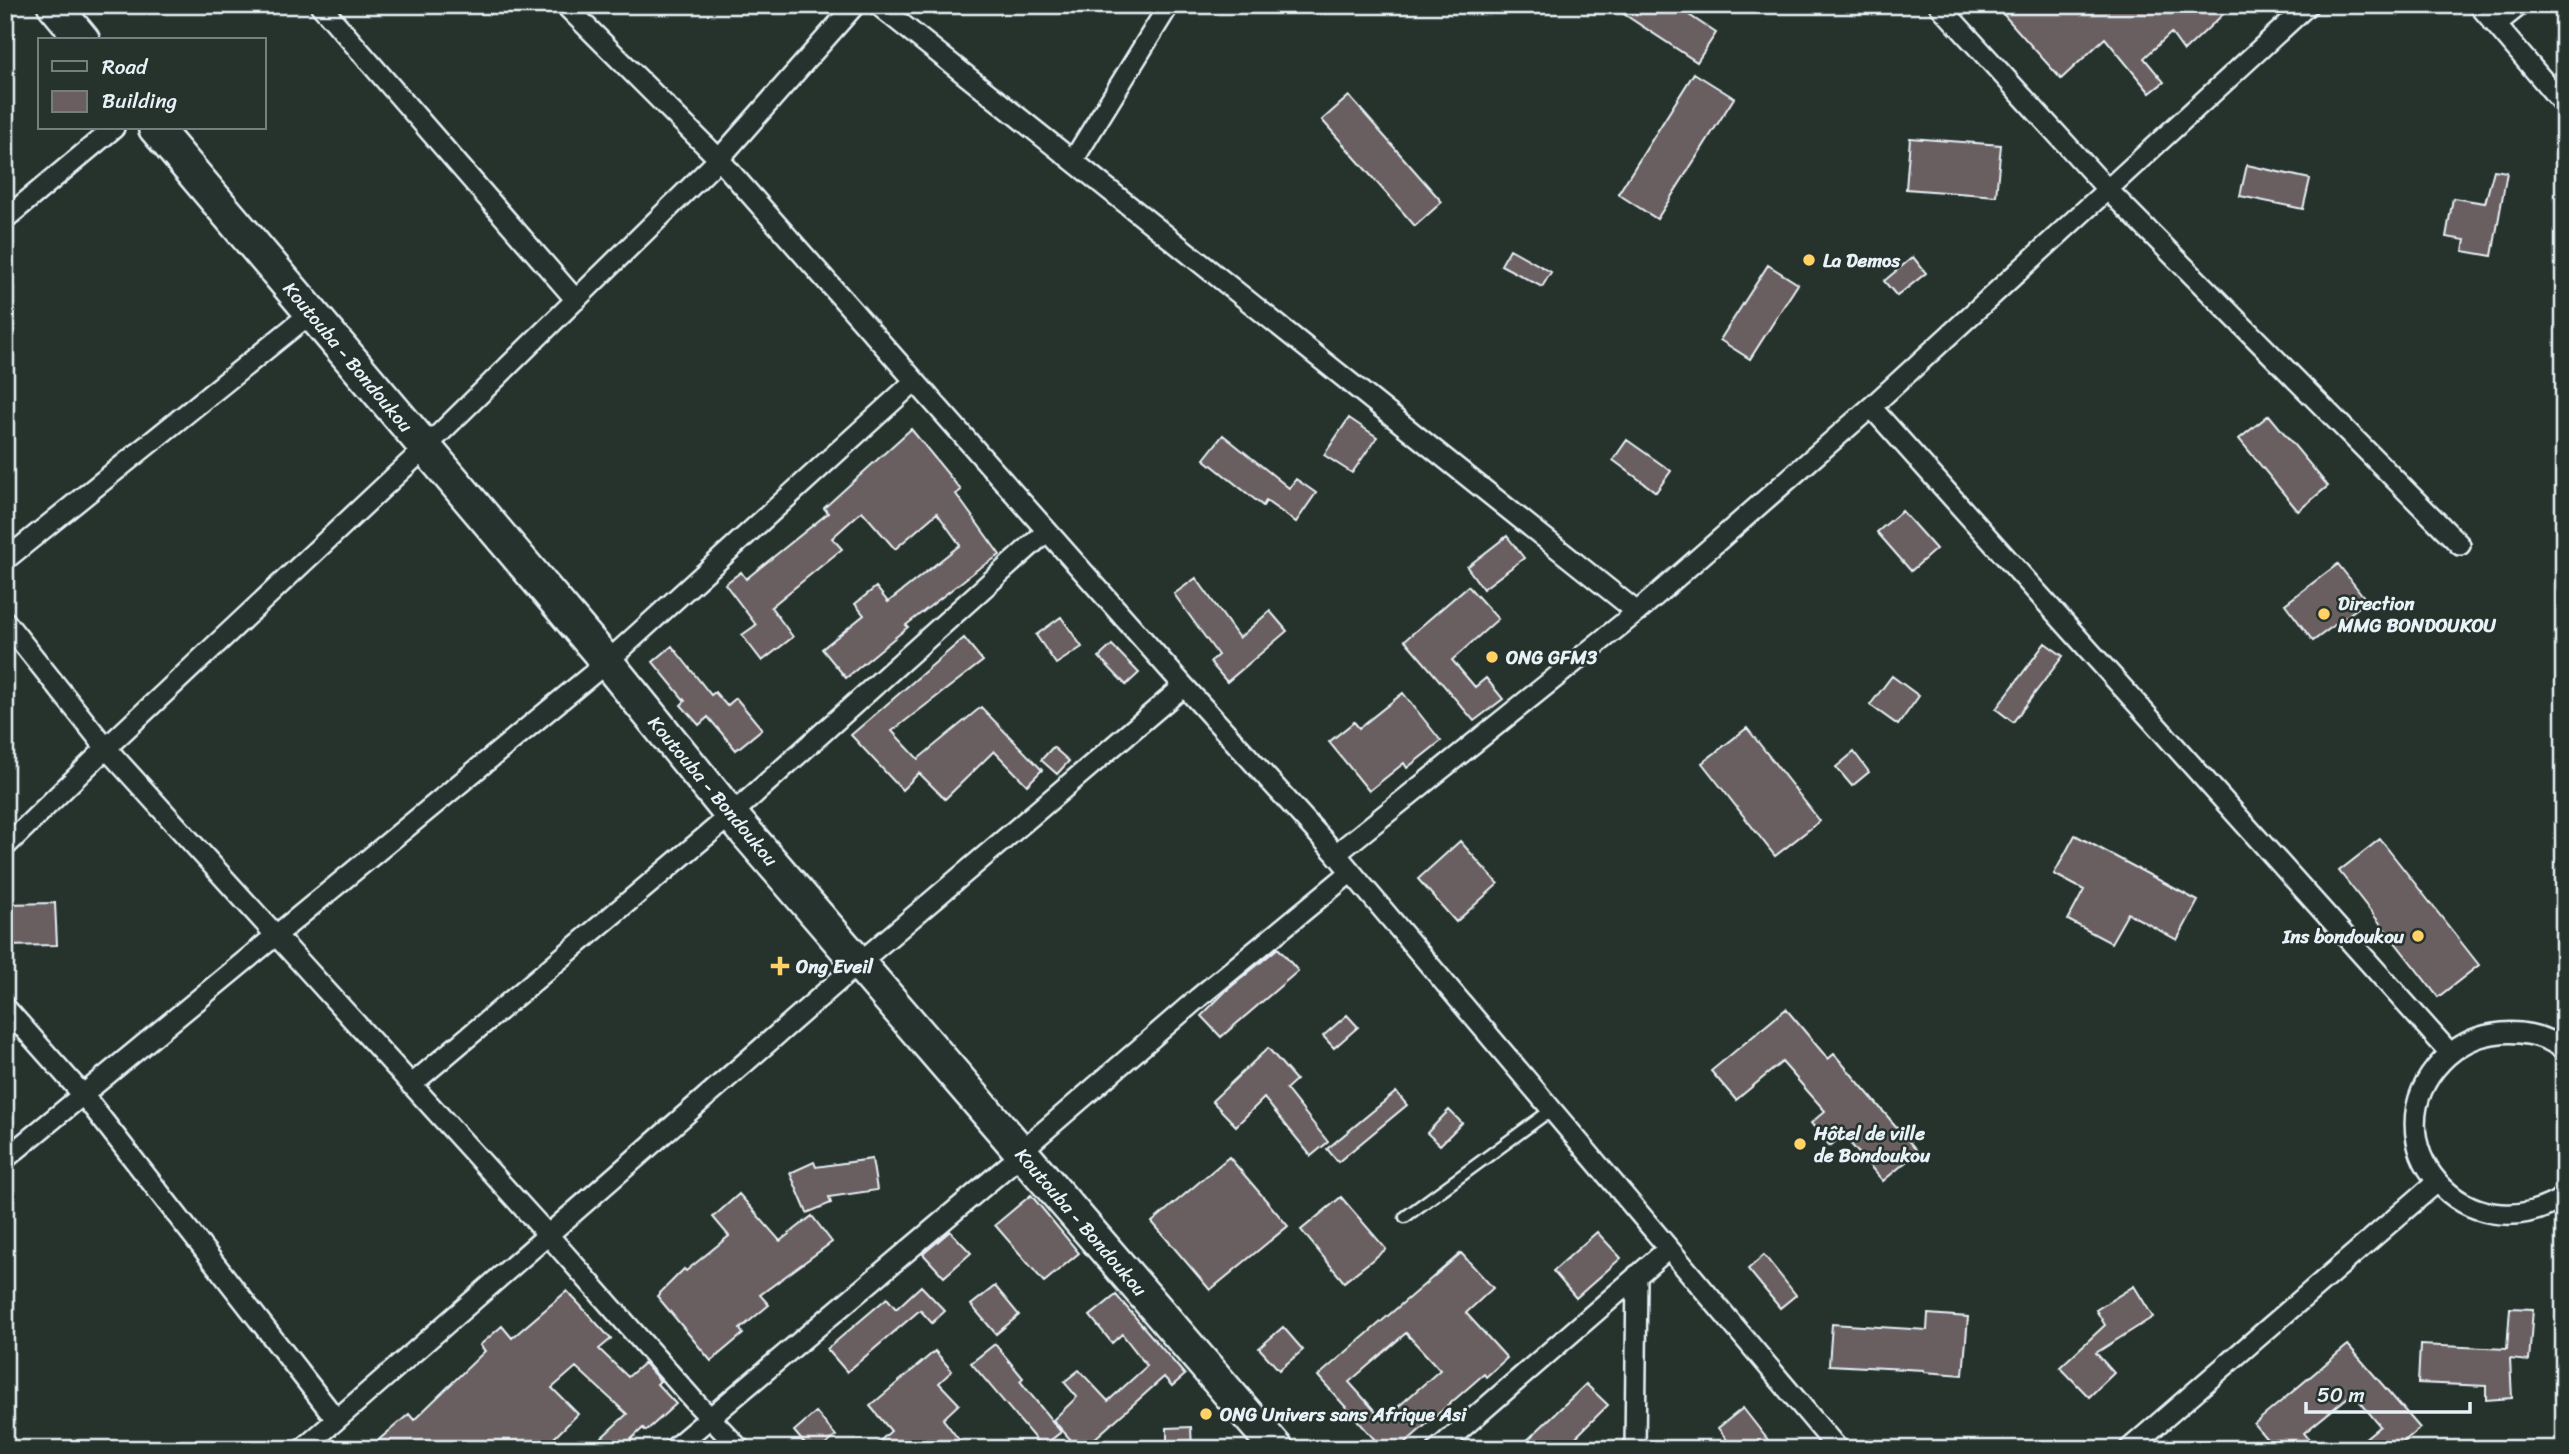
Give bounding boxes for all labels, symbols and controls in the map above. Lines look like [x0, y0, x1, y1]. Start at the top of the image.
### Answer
legend [38, 38, 266, 130]
text: Road [102, 48, 149, 86]
text: Building [102, 82, 178, 120]
place label: La Demos [1823, 244, 1901, 277]
marker: La Demos [1801, 252, 1817, 268]
street label: Koutouba - Bondoukou [275, 274, 421, 440]
place label: Direction MMG BONDOUKOU [2337, 587, 2497, 642]
marker: Direction MMG BONDOUKOU [2316, 606, 2332, 622]
place label: ONG GFM3 [1506, 641, 1598, 674]
marker: ONG GFM3 [1484, 649, 1500, 665]
street label: Koutouba - Bondoukou [640, 708, 786, 874]
place label: Ins bondoukou [2282, 920, 2405, 953]
marker: Ins bondoukou [2410, 928, 2426, 944]
place label: Ong Eveil [796, 950, 874, 983]
marker: Ong Eveil [770, 956, 790, 976]
place label: Hôtel de ville de Bondoukou [1813, 1117, 1931, 1172]
marker: Hôtel de ville de Bondoukou [1792, 1136, 1808, 1152]
street label: Koutouba - Bondoukou [1007, 1140, 1155, 1304]
scale bar [2306, 1370, 2471, 1414]
text: 50 m [2317, 1376, 2365, 1414]
place label: ONG Univers sans Afrique Asi [1220, 1398, 1468, 1431]
marker: ONG Univers sans Afrique Asi [1198, 1406, 1214, 1422]

